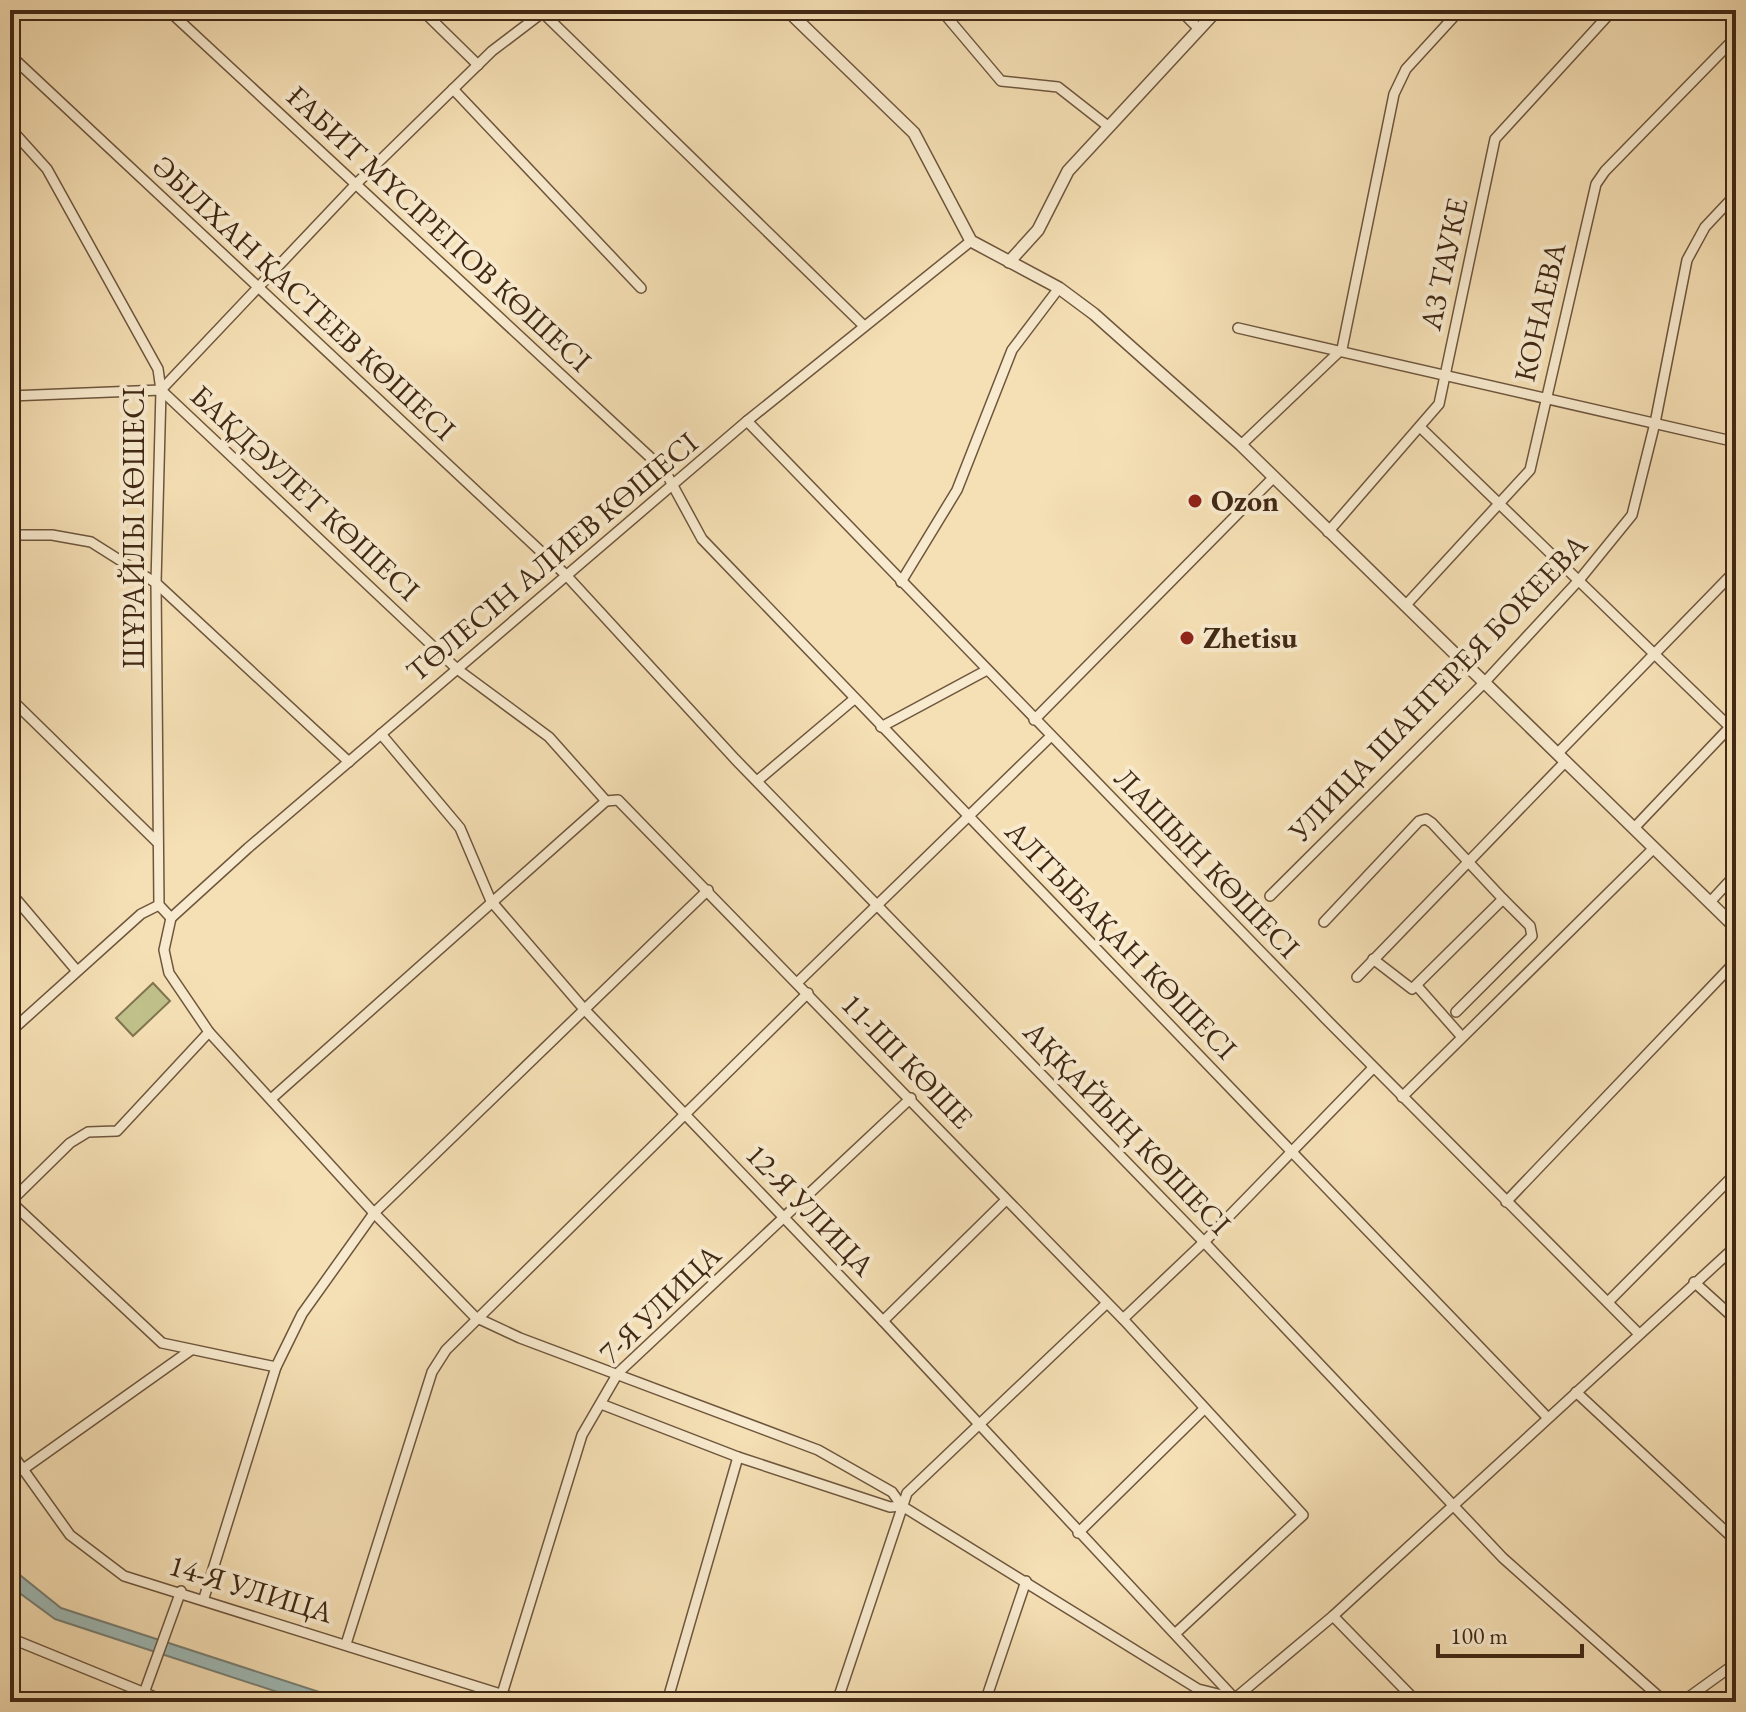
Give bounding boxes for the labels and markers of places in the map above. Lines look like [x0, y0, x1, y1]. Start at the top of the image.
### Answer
place label: Ozon [1211, 481, 1279, 520]
marker: Ozon [1186, 492, 1204, 510]
place label: Zhetisu [1203, 618, 1298, 657]
marker: Zhetisu [1178, 629, 1196, 647]

